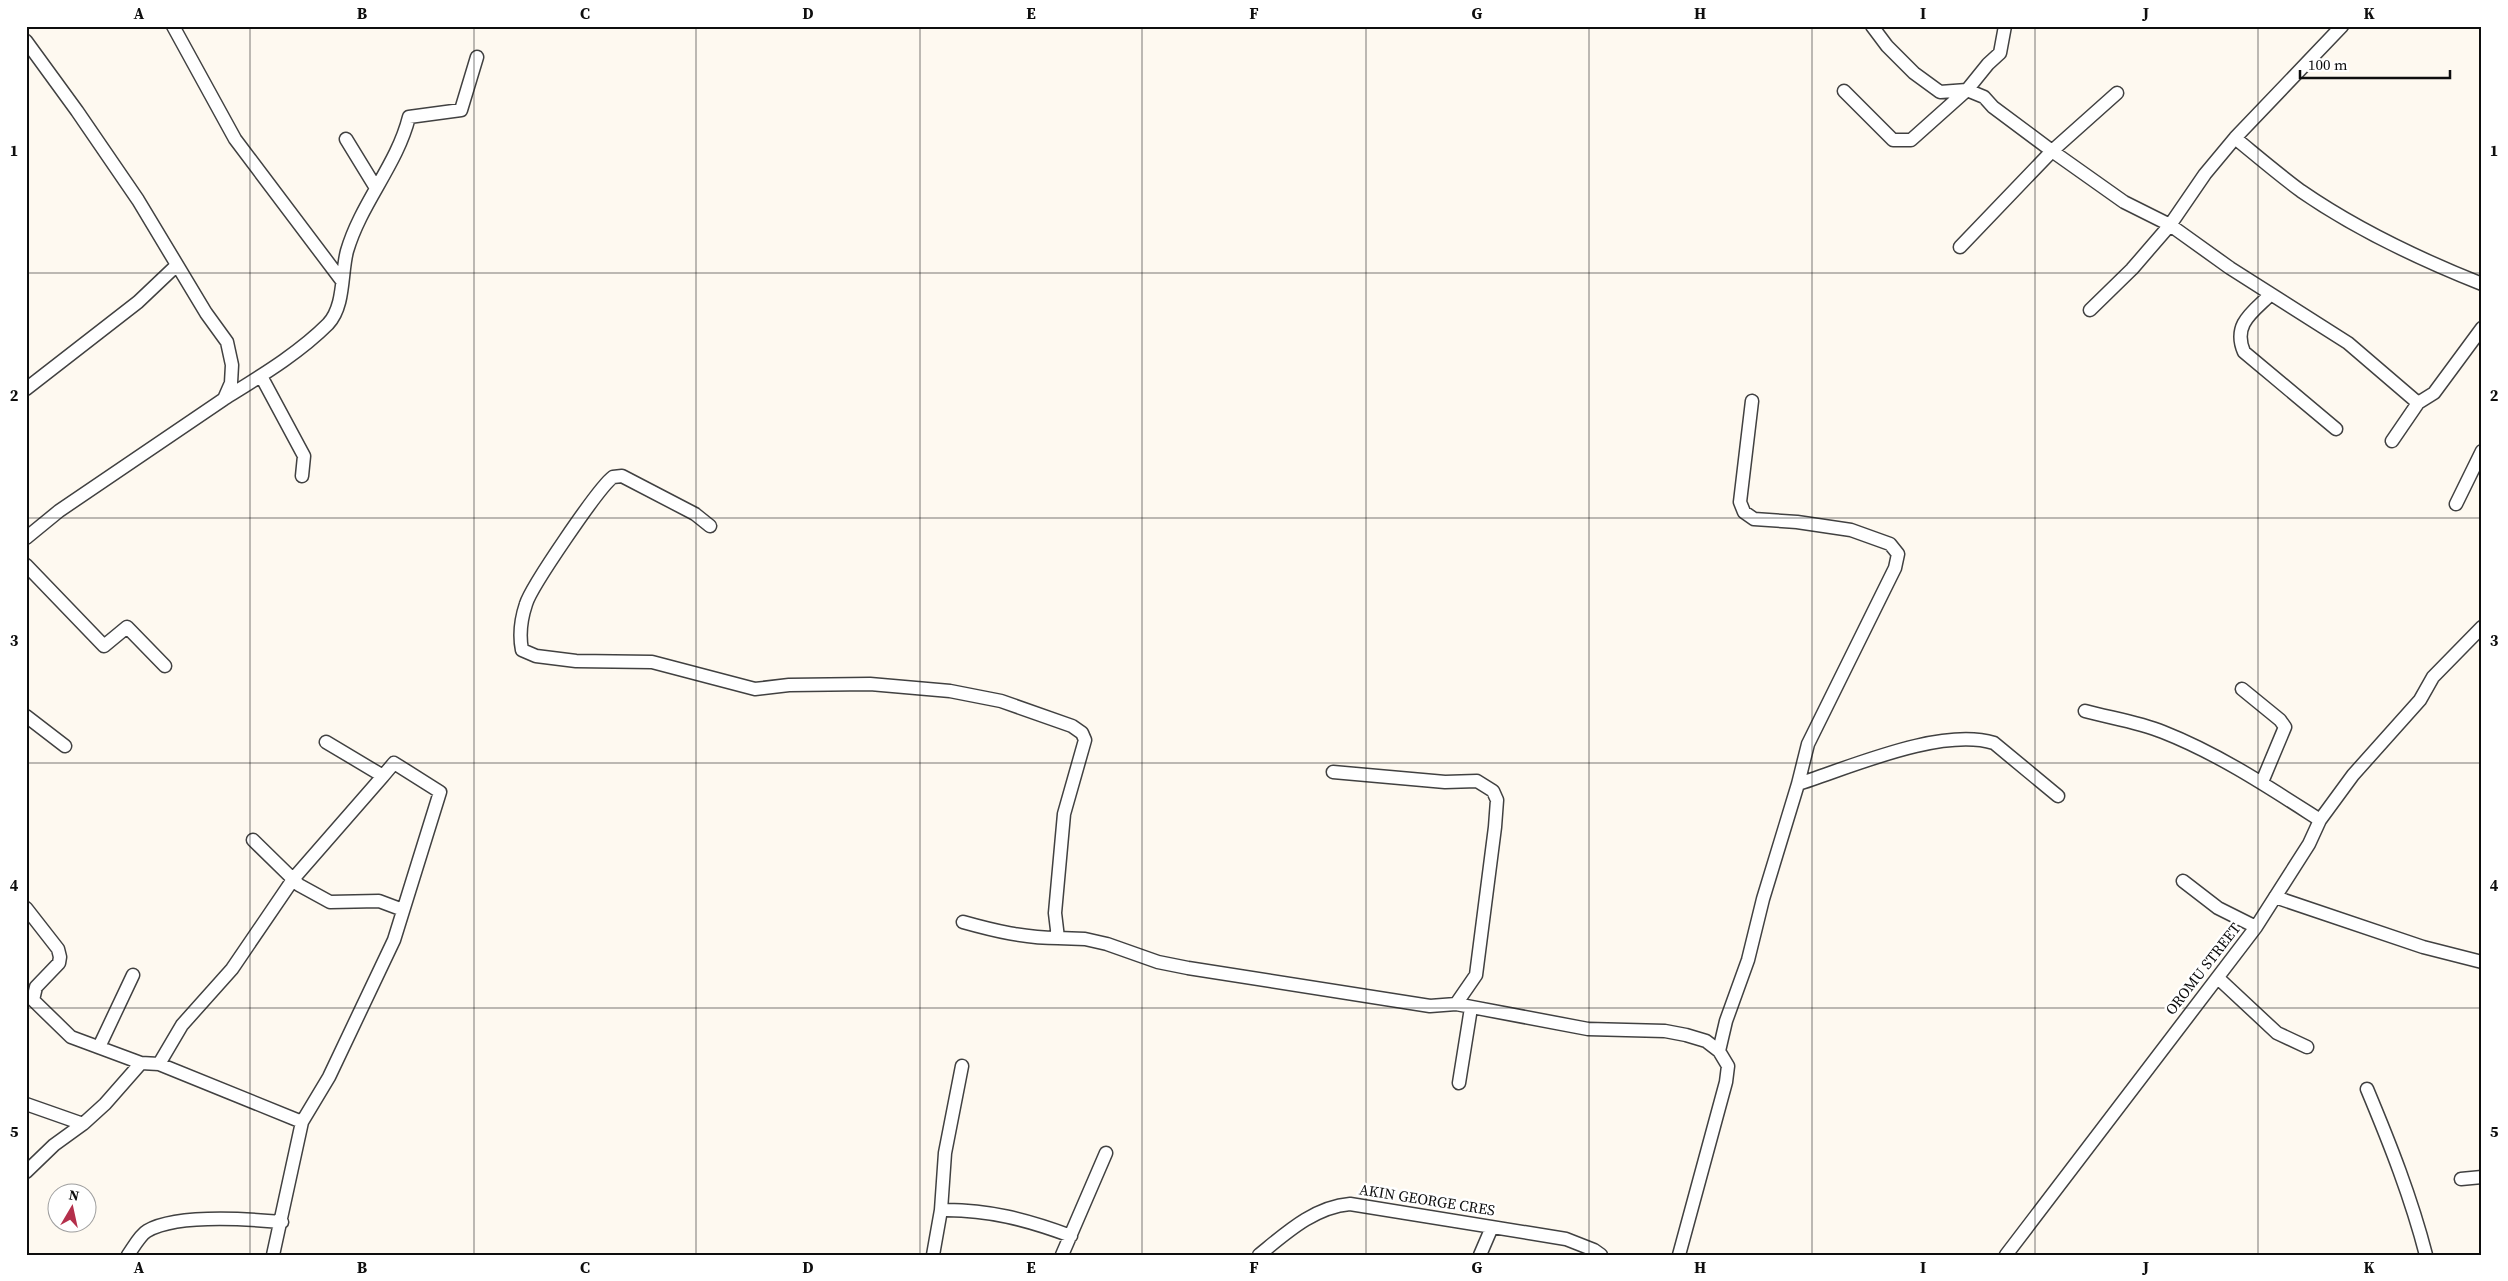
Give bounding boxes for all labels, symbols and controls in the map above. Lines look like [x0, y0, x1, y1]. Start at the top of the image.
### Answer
text: A [134, 2, 145, 24]
text: B [357, 2, 368, 24]
text: C [580, 2, 590, 24]
text: D [802, 2, 814, 24]
text: E [1026, 2, 1036, 24]
text: F [1249, 2, 1259, 24]
text: G [1472, 2, 1483, 24]
text: H [1694, 2, 1706, 24]
text: I [1920, 2, 1926, 24]
text: J [2142, 2, 2149, 24]
text: K [2363, 2, 2375, 24]
scale bar [2300, 48, 2450, 80]
text: 100 m [2308, 54, 2348, 75]
text: 1 [10, 139, 18, 161]
text: 1 [2490, 139, 2498, 161]
text: 2 [10, 384, 19, 406]
text: 2 [2490, 384, 2499, 406]
text: 3 [10, 629, 19, 651]
text: 3 [2490, 629, 2499, 651]
text: 4 [10, 874, 19, 896]
text: 4 [2490, 874, 2499, 896]
street label: OROMU STREET [2160, 918, 2245, 1019]
text: 5 [10, 1120, 19, 1142]
text: 5 [2490, 1120, 2499, 1142]
street label: AKIN GEORGE CRES [1358, 1178, 1497, 1221]
north arrow [48, 1184, 98, 1234]
text: N [67, 1184, 81, 1206]
text: A [134, 1256, 145, 1278]
text: B [357, 1256, 368, 1278]
text: C [580, 1256, 590, 1278]
text: D [802, 1256, 814, 1278]
text: E [1026, 1256, 1036, 1278]
text: F [1249, 1256, 1259, 1278]
text: G [1472, 1256, 1483, 1278]
text: H [1694, 1256, 1706, 1278]
text: I [1920, 1256, 1926, 1278]
text: J [2142, 1256, 2149, 1278]
text: K [2363, 1256, 2375, 1278]

